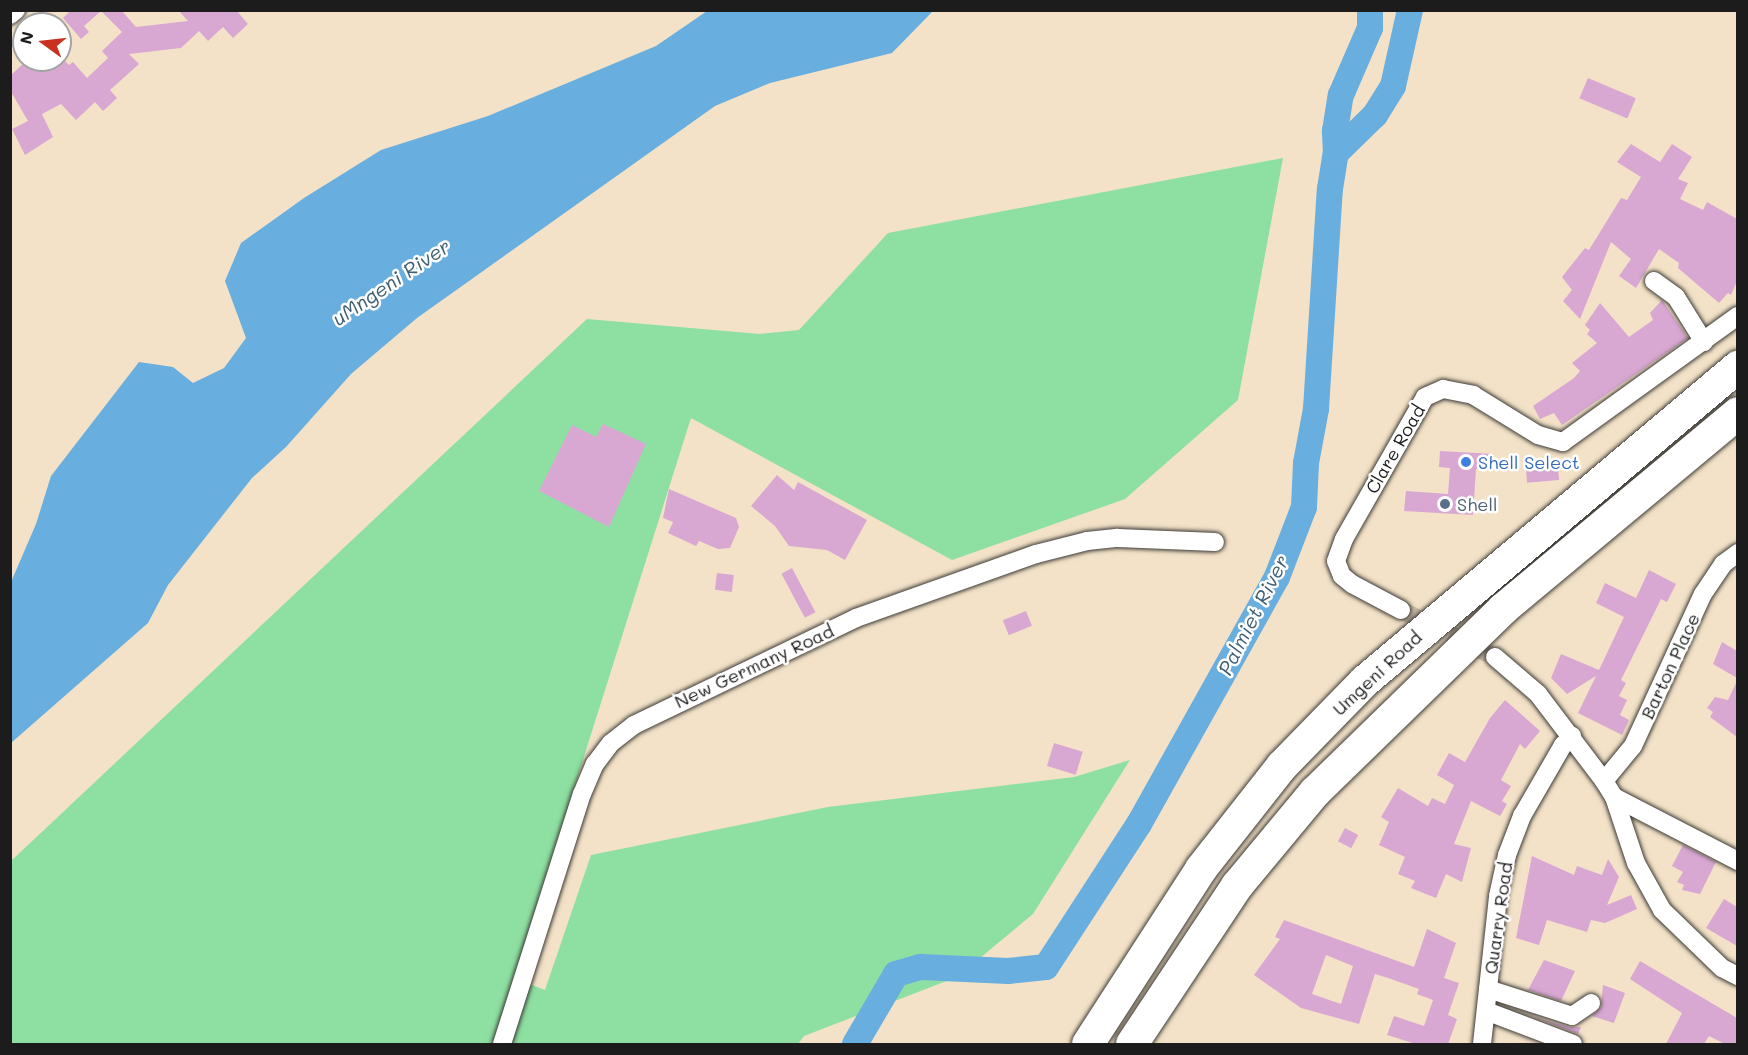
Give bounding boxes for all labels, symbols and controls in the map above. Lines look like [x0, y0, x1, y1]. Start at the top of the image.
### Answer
north arrow [12, 12, 72, 72]
text: N [14, 29, 38, 46]
water label: uMngeni River [327, 234, 455, 330]
street label: Clare Road [1361, 401, 1429, 497]
place label: Shell Select [1478, 451, 1580, 473]
marker: Shell Select [1459, 455, 1473, 469]
place label: Shell [1457, 493, 1497, 515]
marker: Shell [1438, 497, 1452, 511]
water label: Palmiet River [1213, 551, 1293, 679]
street label: Barton Place [1636, 610, 1704, 722]
street label: New Germany Road [671, 620, 837, 712]
street label: Umgeni Road [1328, 626, 1426, 720]
street label: Quarry Road [1479, 860, 1517, 976]

